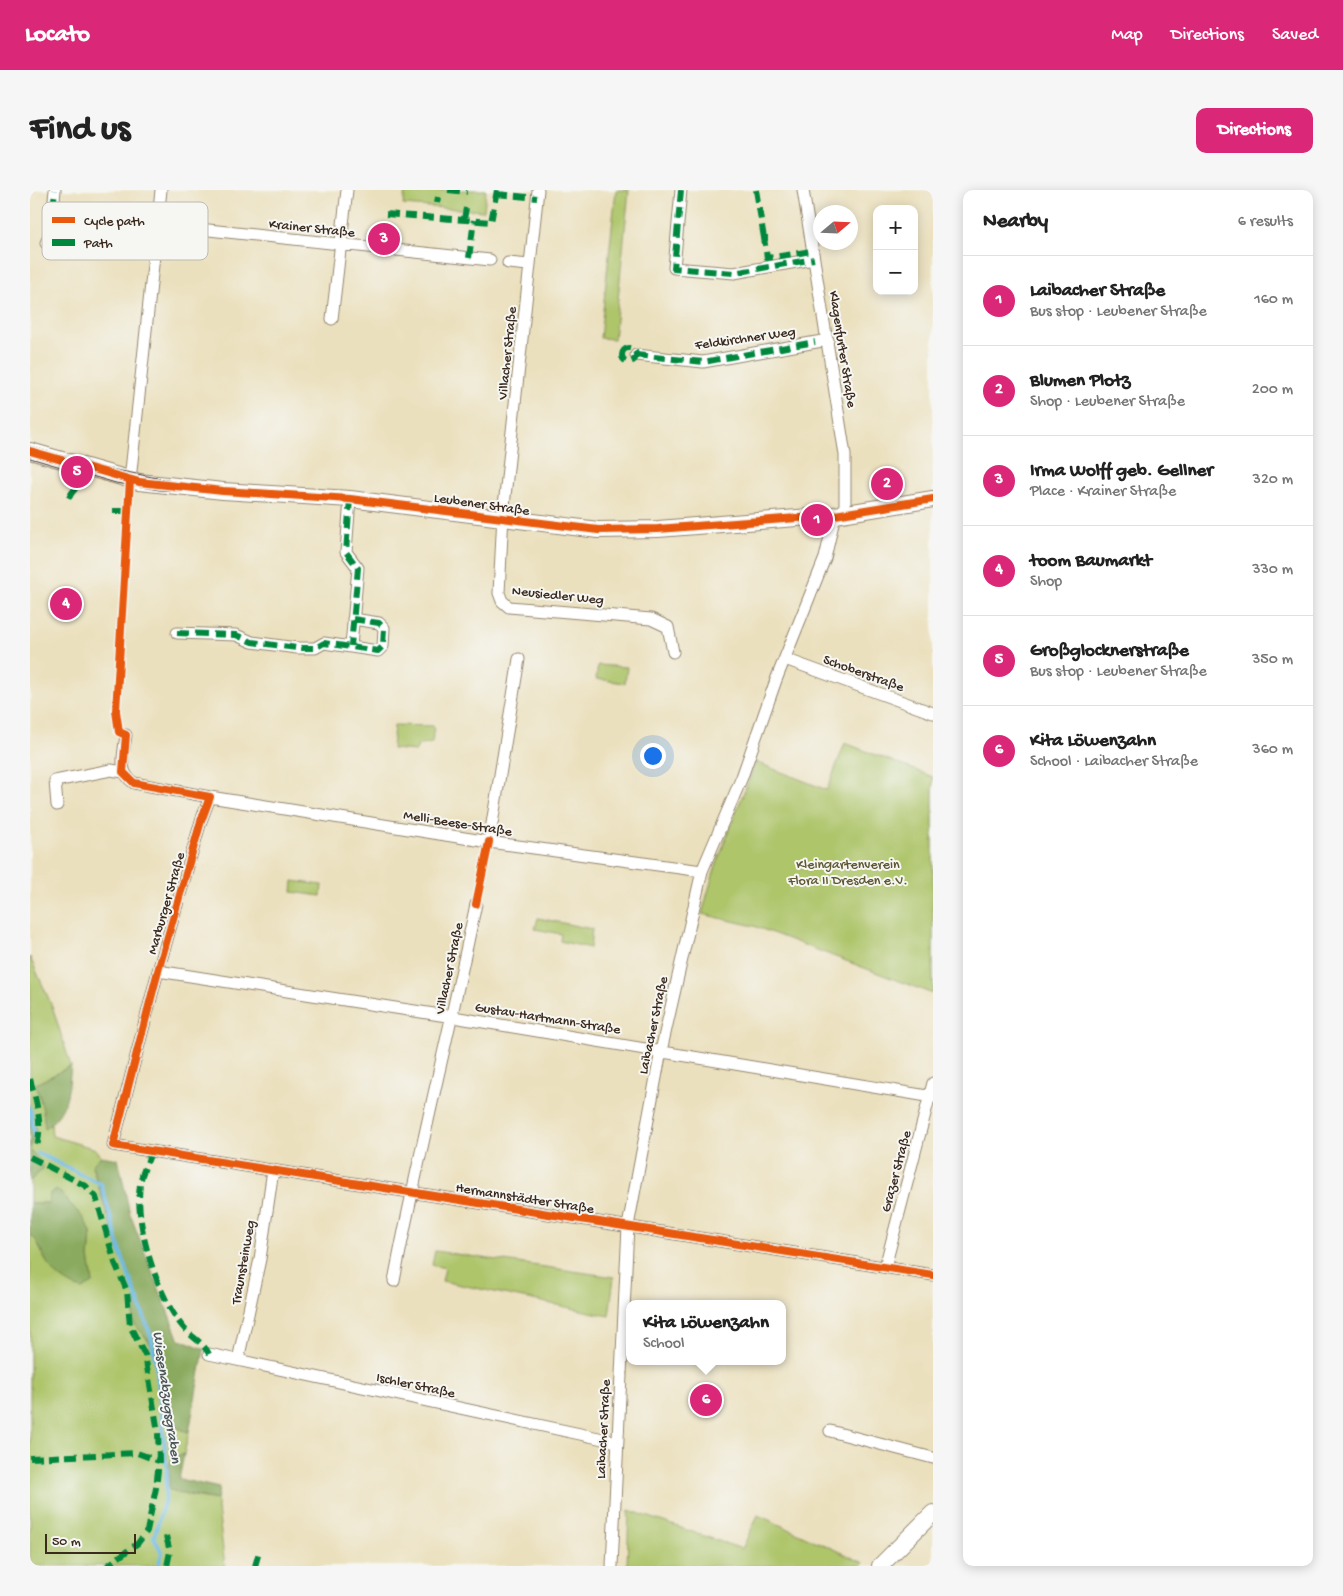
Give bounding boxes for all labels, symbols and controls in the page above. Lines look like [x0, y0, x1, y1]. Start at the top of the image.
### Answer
text: Locato [25, 21, 90, 50]
text: Map [1111, 25, 1143, 46]
text: Directions [1171, 25, 1244, 46]
text: Saved [1272, 25, 1318, 46]
button: Directions [1196, 108, 1313, 153]
text: Find us [30, 110, 130, 151]
legend [42, 202, 208, 260]
north arrow [813, 205, 858, 250]
map controls [873, 205, 918, 295]
button: + [873, 205, 918, 250]
text: Nearby [983, 210, 1048, 235]
text: 6 results [1238, 213, 1293, 232]
text: Cycle path [84, 214, 145, 231]
street label: Krainer Straße [268, 217, 356, 243]
pin: 3 [368, 220, 400, 258]
text: Path [83, 236, 113, 253]
button: − [873, 250, 918, 295]
text: Laibacher Straße [1030, 280, 1165, 303]
street label: Klagenfurter Straße [824, 290, 859, 410]
text: 1 [996, 291, 1002, 310]
text: 160 m [1254, 291, 1293, 310]
text: Bus stop · Leubener Straße [1030, 303, 1207, 322]
street label: Villacher Straße [495, 305, 522, 401]
street label: Feldkirchner Weg [693, 324, 797, 355]
text: Blumen Plotz [1030, 370, 1130, 393]
text: 2 [995, 381, 1003, 400]
text: 200 m [1252, 381, 1293, 400]
text: Shop · Leubener Straße [1030, 393, 1185, 412]
pin: 5 [61, 453, 93, 491]
text: Irma Wolff geb. Gellner [1030, 460, 1213, 483]
pin: 2 [871, 465, 903, 503]
text: 3 [995, 471, 1003, 490]
text: 320 m [1253, 471, 1293, 490]
text: Place · Krainer Straße [1030, 483, 1176, 502]
street label: Leubener Straße [433, 490, 531, 521]
pin: 1 [801, 501, 833, 539]
text: toom Baumarkt [1030, 550, 1152, 573]
text: 4 [995, 561, 1003, 580]
text: 330 m [1252, 561, 1293, 580]
text: Shop [1030, 573, 1062, 592]
street label: Neusiedler Weg [511, 583, 605, 610]
pin: 4 [50, 585, 82, 623]
text: Großglocknerstraße [1030, 640, 1189, 663]
text: 5 [995, 651, 1003, 670]
text: 350 m [1252, 651, 1293, 670]
street label: Schoberstraße [820, 652, 907, 697]
text: Bus stop · Leubener Straße [1030, 663, 1207, 682]
text: Kita Löwenzahn [1030, 730, 1156, 753]
text: 6 [995, 741, 1003, 760]
text: 360 m [1252, 741, 1293, 760]
your location [640, 743, 666, 769]
text: School · Laibacher Straße [1030, 753, 1198, 772]
street label: Melli-Beese-Straße [402, 808, 514, 842]
street label: Marburger Straße [145, 850, 190, 957]
park label: Kleingartenverein Flora II Dresden e.V. [787, 857, 908, 890]
street label: Villacher Straße [432, 920, 469, 1017]
street label: Laibacher Straße [636, 974, 673, 1076]
street label: Gustav-Hartmann-Straße [474, 1000, 622, 1039]
street label: Grazer Straße [878, 1128, 917, 1214]
street label: Hermannstädter Straße [454, 1180, 596, 1219]
street label: Traunsteinweg [229, 1219, 260, 1307]
popup [626, 1300, 786, 1365]
text: Kita Löwenzahn [643, 1312, 769, 1335]
water label: Wiesenabzugsgraben [148, 1330, 184, 1465]
text: School [643, 1335, 685, 1354]
street label: Ischler Straße [375, 1370, 457, 1403]
street label: Laibacher Straße [593, 1378, 616, 1479]
pin: 6 [690, 1381, 722, 1419]
scale bar [45, 1531, 136, 1554]
text: 50 m [52, 1534, 81, 1551]

